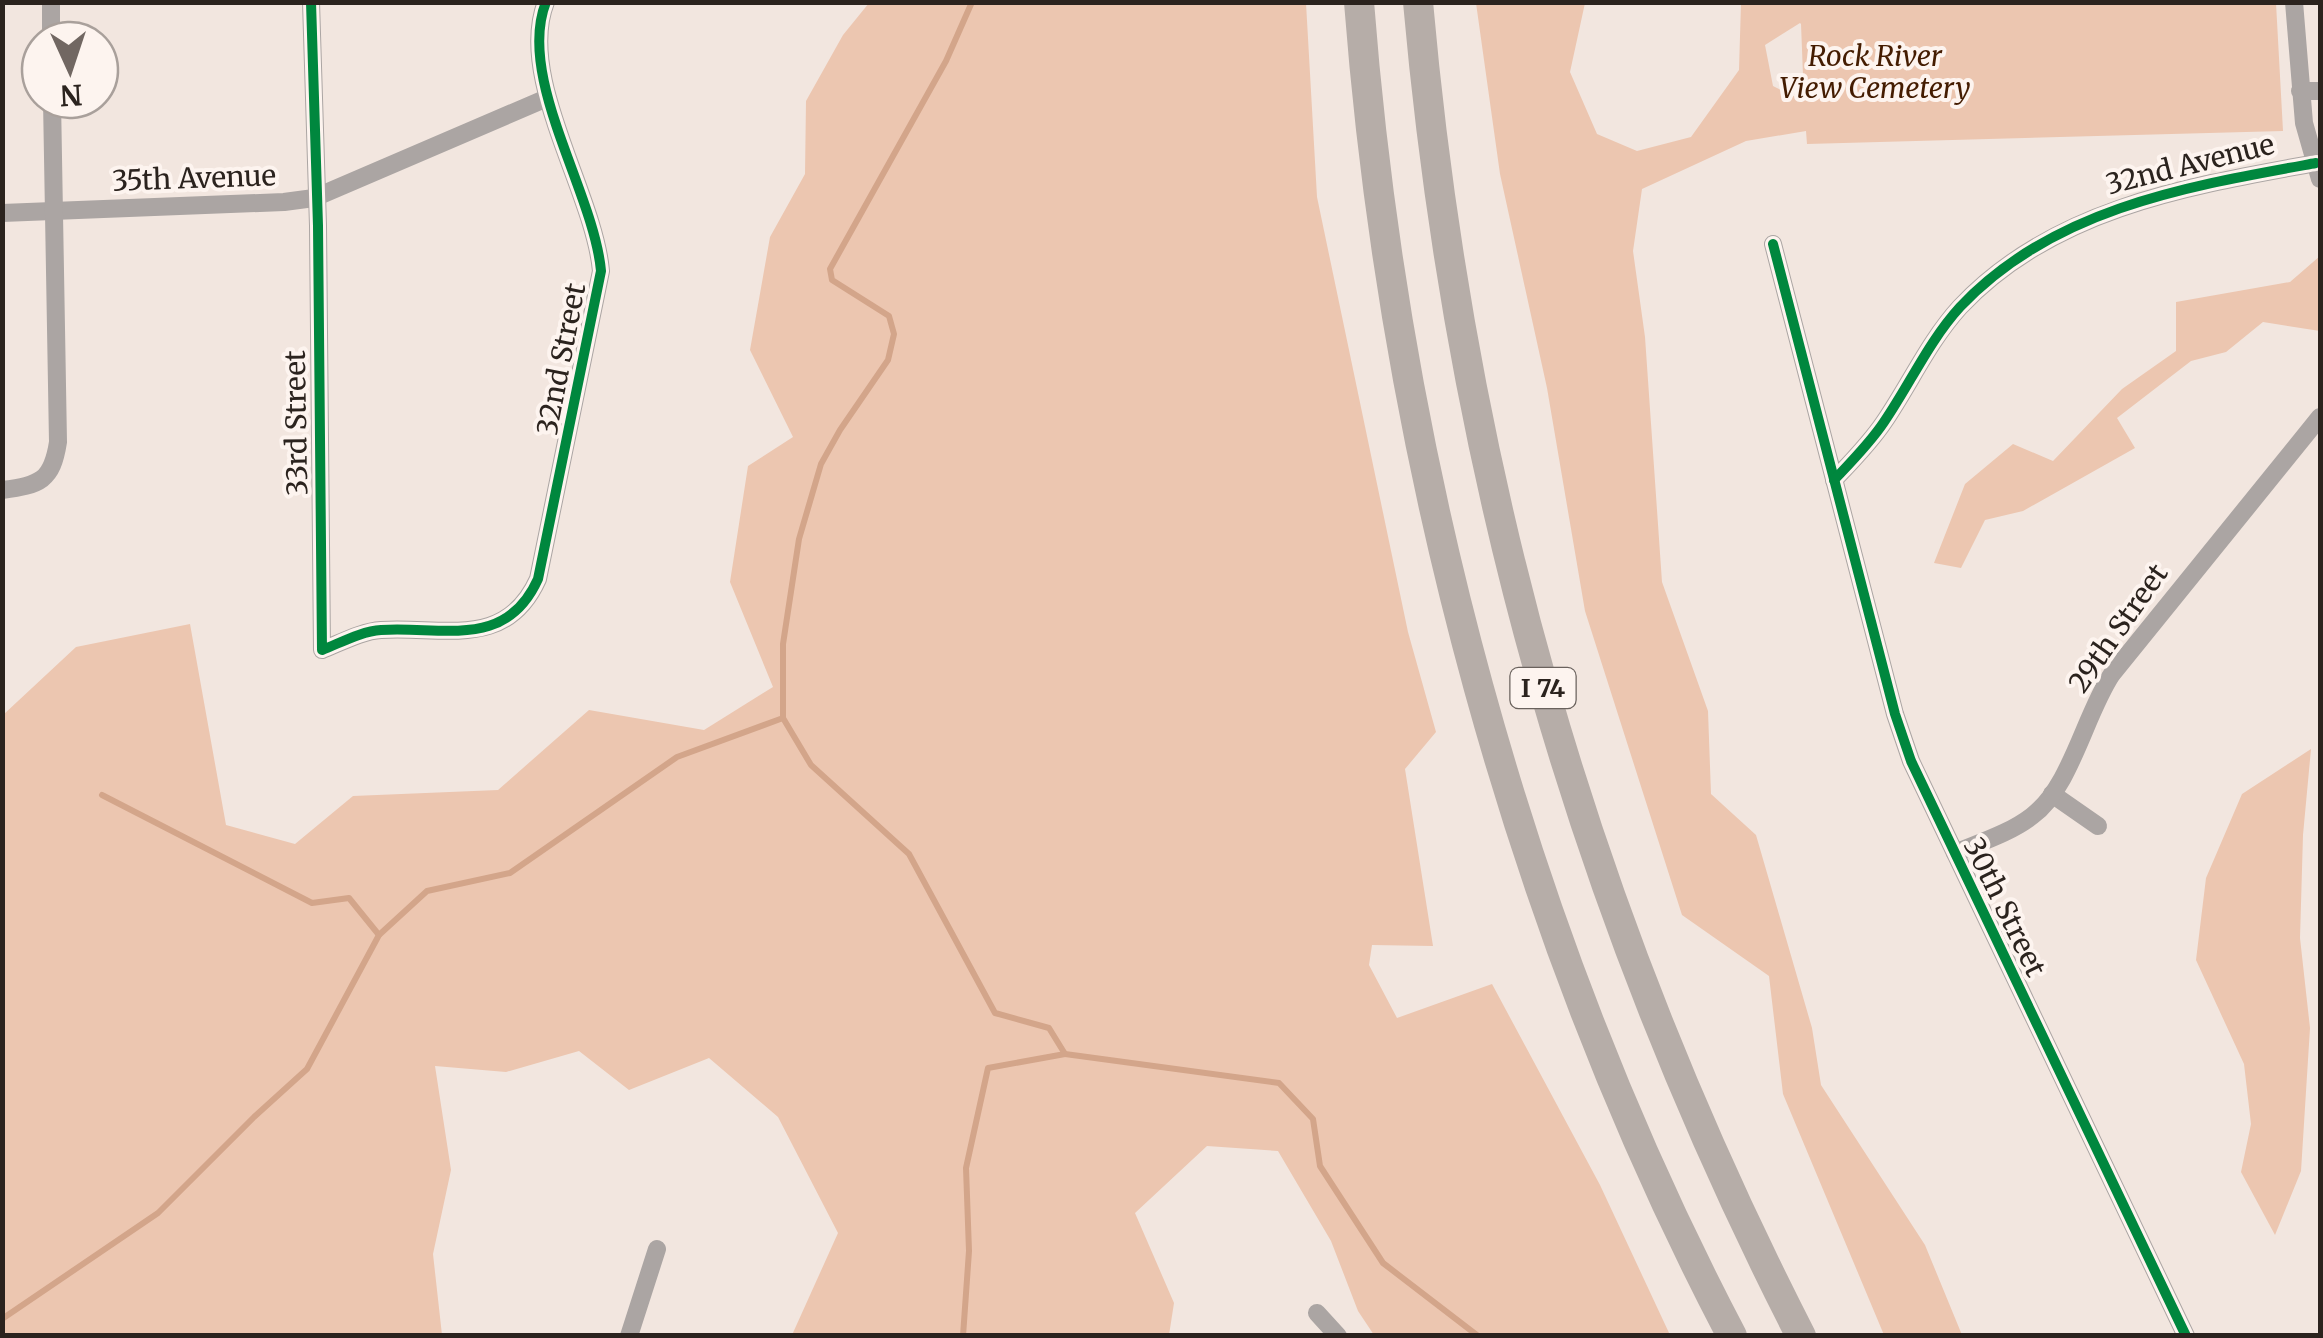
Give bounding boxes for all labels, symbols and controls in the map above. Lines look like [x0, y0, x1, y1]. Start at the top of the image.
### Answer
north arrow [20, 20, 120, 120]
park label: Rock River View Cemetery [1780, 38, 1970, 106]
text: N [59, 76, 83, 114]
street label: 32nd Avenue [2102, 126, 2278, 202]
street label: 35th Avenue [111, 157, 277, 199]
street label: 32nd Street [529, 280, 593, 438]
street label: 33rd Street [277, 350, 315, 496]
street label: 29th Street [2061, 557, 2175, 699]
road number: I 74 [1510, 668, 1576, 708]
street label: 30th Street [1956, 832, 2054, 982]

